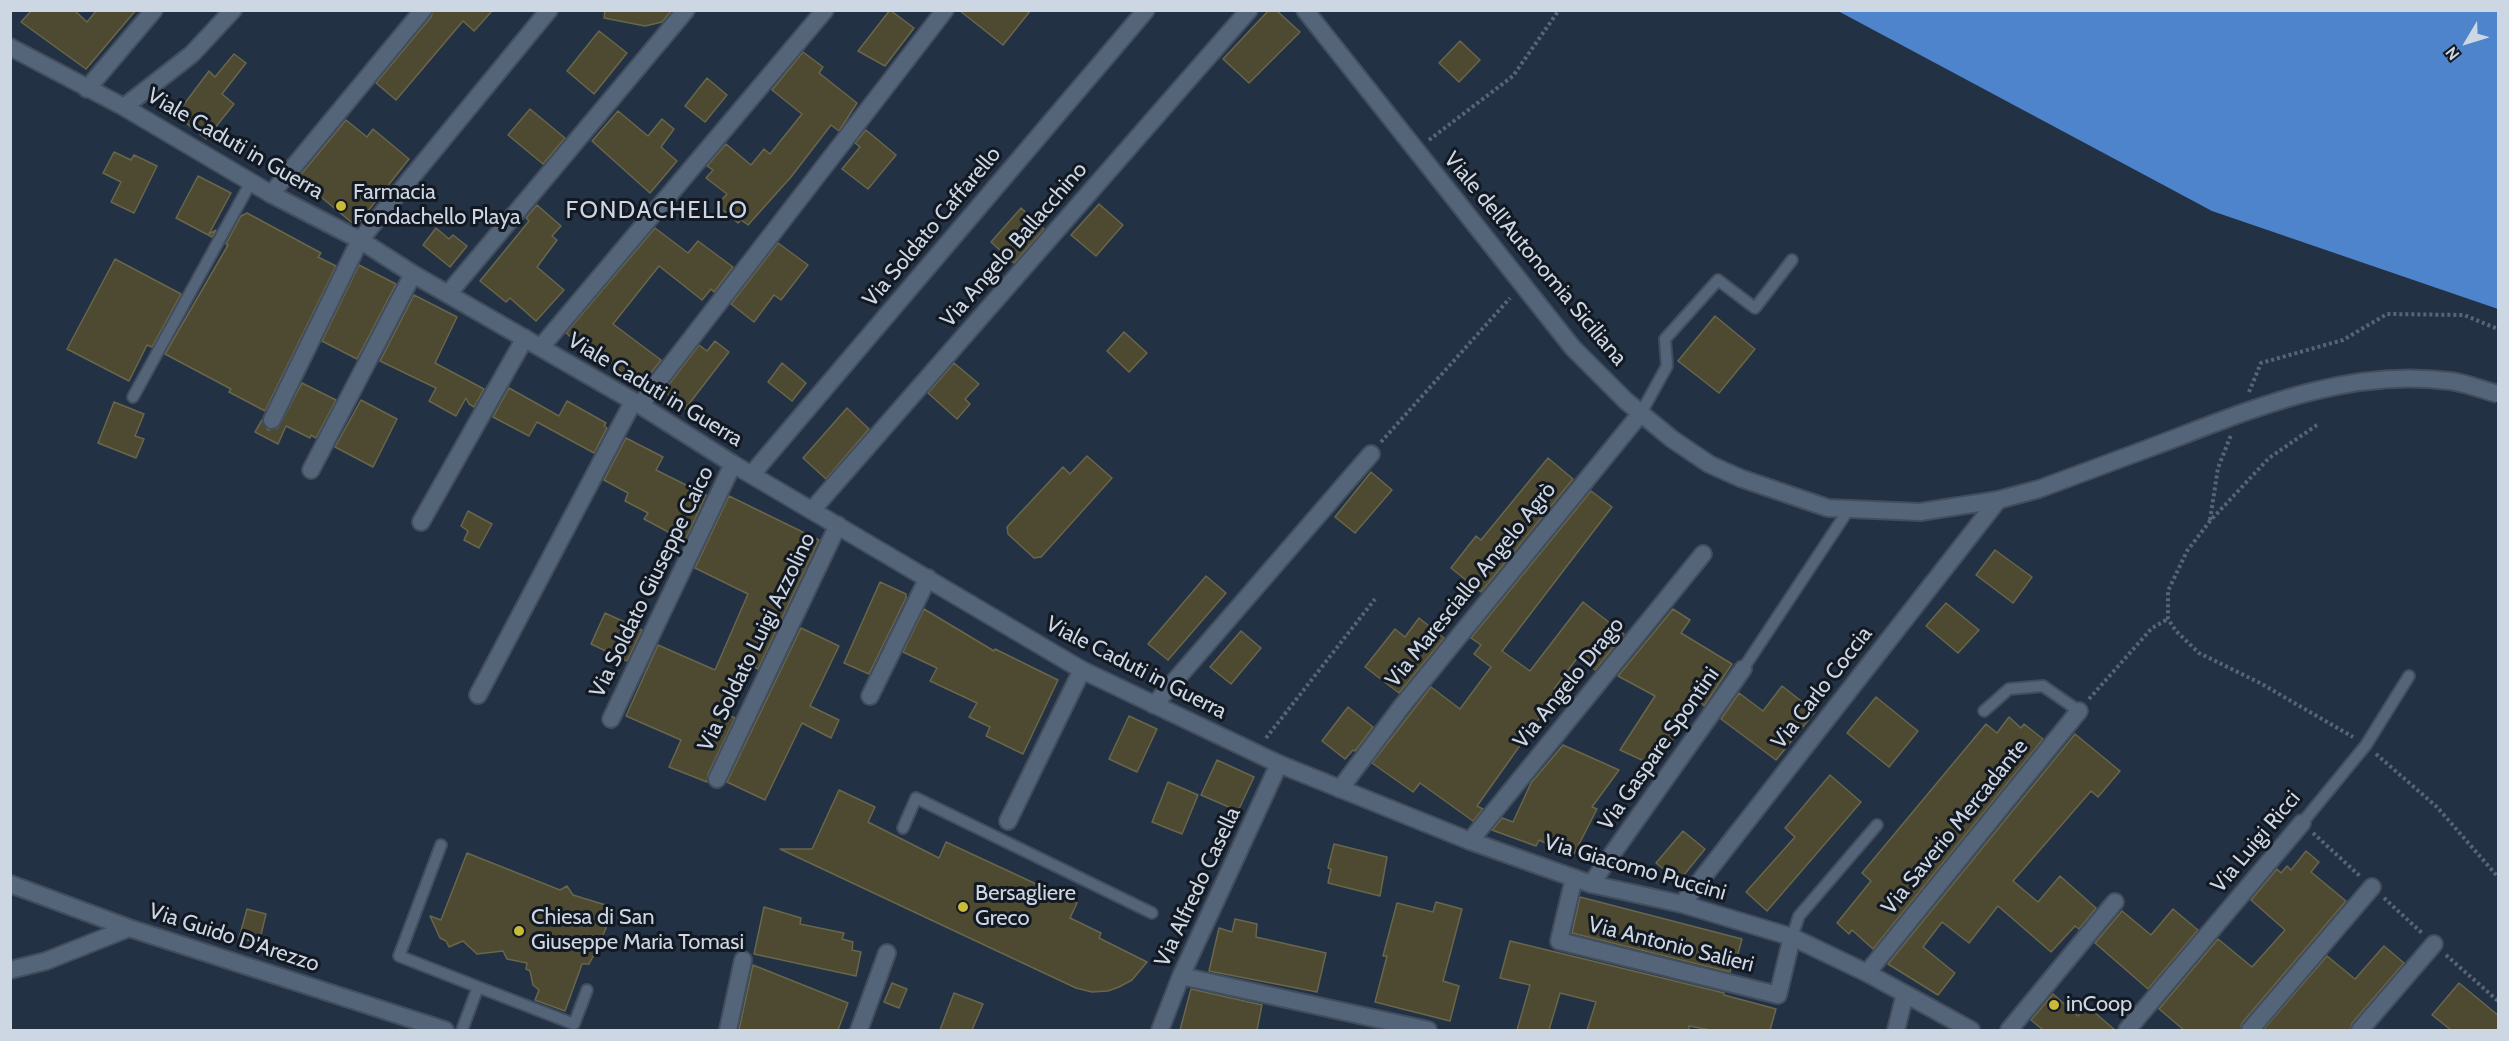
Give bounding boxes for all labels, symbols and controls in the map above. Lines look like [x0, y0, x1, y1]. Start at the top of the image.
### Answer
north arrow [2437, 12, 2497, 72]
text: N [2441, 43, 2463, 64]
street label: Viale Caduti in Guerra [142, 83, 328, 205]
street label: Via Soldato Caffarello [857, 142, 1007, 312]
street label: Viale dell'Autonomia Siciliana [1438, 147, 1632, 371]
street label: Via Angelo Ballacchino [935, 157, 1093, 333]
place label: Farmacia Fondachello Playa [353, 180, 521, 231]
district label: FONDACHELLO [566, 197, 748, 225]
marker: Farmacia Fondachello Playa [334, 199, 348, 213]
street label: Viale Caduti in Guerra [563, 327, 747, 453]
street label: Via Soldato Giuseppe Caico [584, 462, 720, 702]
street label: Via Maresciallo Angelo Agrò [1380, 477, 1562, 693]
street label: Via Soldato Luigi Azzolino [693, 528, 821, 756]
street label: Viale Caduti in Guerra [1041, 611, 1231, 725]
street label: Via Angelo Drago [1508, 612, 1630, 754]
street label: Via Carlo Coccia [1766, 622, 1878, 754]
street label: Via Gaspare Spontini [1593, 662, 1725, 836]
street label: Via Saverio Mercadante [1876, 734, 2034, 920]
street label: Via Luigi Ricci [2206, 786, 2306, 898]
street label: Via Alfredo Casella [1149, 803, 1247, 971]
street label: Via Giacomo Puccini [1541, 829, 1729, 907]
place label: Bersagliere Greco [975, 881, 1076, 932]
street label: Via Guido D'Arezzo [145, 898, 323, 978]
marker: Bersagliere Greco [956, 900, 970, 914]
place label: Chiesa di San Giuseppe Maria Tomasi [531, 905, 744, 956]
street label: Via Antonio Salieri [1585, 912, 1757, 978]
marker: Chiesa di San Giuseppe Maria Tomasi [512, 924, 526, 938]
place label: inCoop [2066, 992, 2132, 1018]
marker: inCoop [2047, 998, 2061, 1012]

